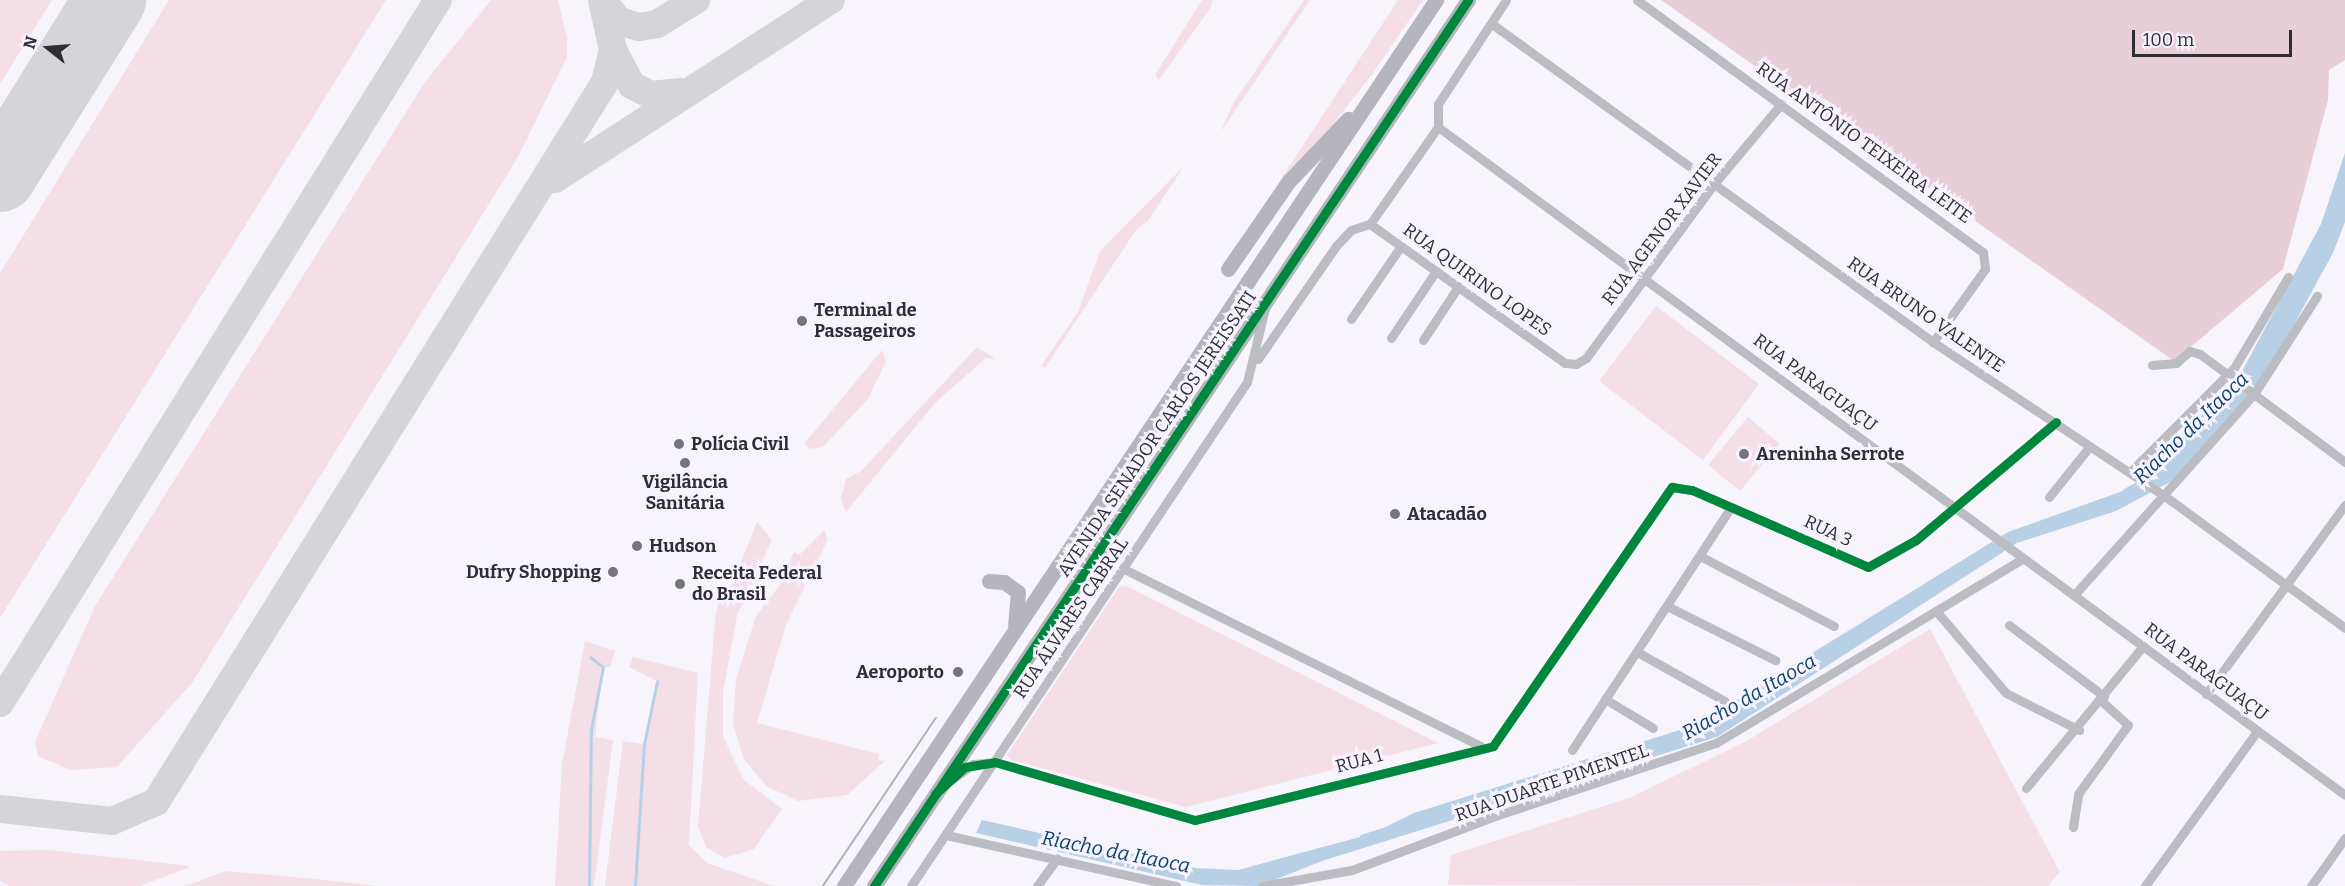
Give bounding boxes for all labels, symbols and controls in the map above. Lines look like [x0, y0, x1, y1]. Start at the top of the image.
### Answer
north arrow [18, 18, 78, 78]
scale bar [2135, 18, 2296, 56]
text: 100 m [2143, 29, 2194, 51]
text: N [19, 34, 41, 51]
street label: RUA ANTÔNIO TEIXEIRA LEITE [1752, 58, 1976, 228]
street label: RUA AGENOR XAVIER [1598, 149, 1726, 309]
street label: RUA QUIRINO LOPES [1399, 219, 1555, 341]
street label: RUA BRUNO VALENTE [1843, 253, 2009, 377]
street label: AVENIDA SENADOR CARLOS JEREISSATI [1053, 287, 1261, 581]
place label: Terminal de Passageiros [814, 300, 917, 342]
marker: Terminal de Passageiros [795, 314, 809, 328]
street label: RUA PARAGUAÇU [1749, 329, 1881, 437]
water label: Riacho da Itaoca [2128, 367, 2254, 489]
place label: Polícia Civil [691, 433, 789, 455]
marker: Polícia Civil [672, 437, 686, 451]
place label: Areninha Serrote [1756, 443, 1904, 465]
marker: Areninha Serrote [1737, 447, 1751, 461]
marker: Vigilância Sanitária [678, 456, 692, 470]
place label: Vigilância Sanitária [642, 472, 728, 514]
place label: Atacadão [1407, 503, 1487, 525]
marker: Atacadão [1388, 507, 1402, 521]
street label: RUA 3 [1800, 511, 1856, 551]
street label: RUA ÁLVARES CABRAL [1009, 533, 1133, 703]
place label: Hudson [649, 535, 716, 557]
marker: Hudson [630, 539, 644, 553]
place label: Dufry Shopping [466, 561, 601, 583]
place label: Receita Federal do Brasil [692, 563, 822, 606]
marker: Dufry Shopping [606, 565, 620, 579]
marker: Receita Federal do Brasil [673, 577, 687, 591]
street label: RUA PARAGUAÇU [2140, 618, 2272, 726]
water label: Riacho da Itaoca [1678, 649, 1820, 745]
place label: Aeroporto [856, 661, 944, 683]
marker: Aeroporto [949, 663, 967, 681]
street label: RUA DUARTE PIMENTEL [1452, 740, 1652, 826]
street label: RUA 1 [1333, 744, 1385, 778]
water label: Riacho da Itaoca [1040, 826, 1192, 878]

